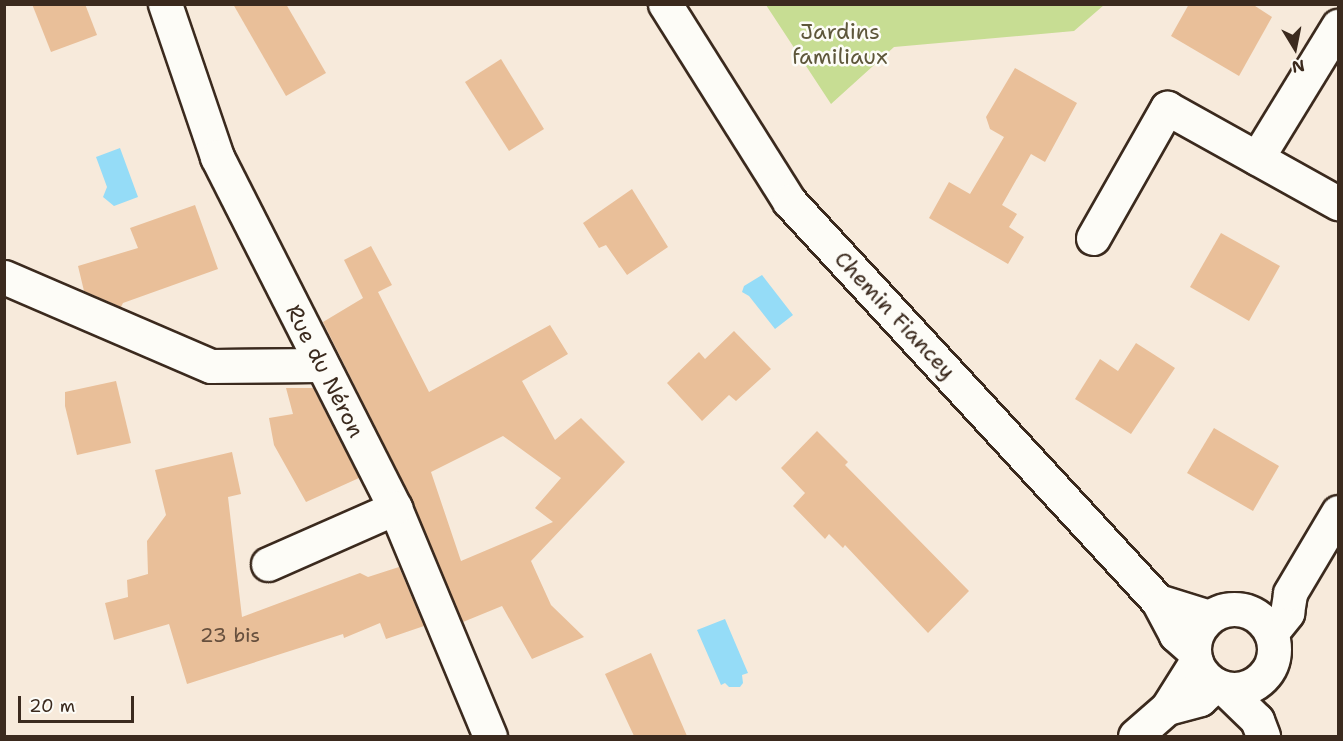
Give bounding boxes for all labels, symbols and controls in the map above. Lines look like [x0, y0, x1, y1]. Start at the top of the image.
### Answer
park label: Jardins familiaux [792, 18, 888, 70]
north arrow [1265, 18, 1325, 78]
text: N [1290, 55, 1306, 78]
street label: Chemin Fiancey [829, 246, 961, 384]
street label: Rue du Néron [280, 300, 370, 442]
house number: 23 bis [200, 623, 260, 647]
scale bar [21, 684, 136, 722]
text: 20 m [29, 694, 75, 718]

